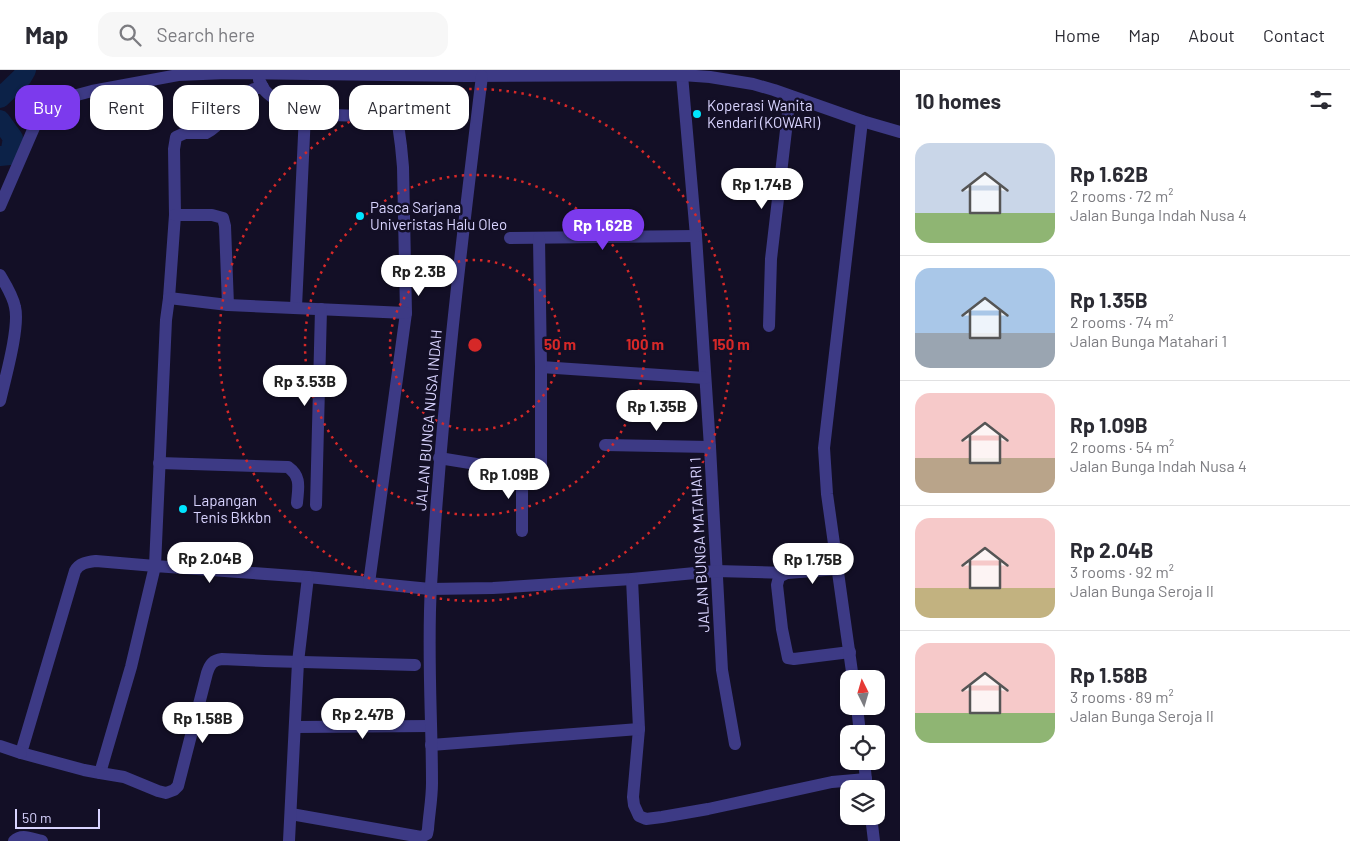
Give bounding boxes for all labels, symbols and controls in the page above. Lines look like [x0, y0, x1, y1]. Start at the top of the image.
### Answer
search box [98, 12, 448, 57]
text: Map [25, 20, 68, 49]
icon: search [116, 21, 144, 49]
text: Search here [156, 23, 255, 46]
text: Home [1054, 24, 1100, 46]
text: Map [1128, 24, 1160, 46]
text: About [1188, 24, 1235, 46]
text: Contact [1263, 24, 1325, 46]
chip: Buy [15, 85, 80, 130]
chip: Rent [90, 85, 163, 130]
chip: Filters [173, 85, 259, 130]
chip: New [269, 85, 339, 130]
chip: Apartment [349, 85, 469, 130]
icon: filters [1307, 86, 1335, 114]
text: 10 homes [915, 88, 1001, 113]
place label: Koperasi Wanita Kendari (KOWARI) [707, 96, 820, 131]
marker: Koperasi Wanita Kendari (KOWARI) [691, 108, 703, 120]
text: Rp 1.62B [1070, 161, 1148, 186]
icon: home [955, 163, 1015, 223]
pin: Rp 1.74B [710, 168, 814, 210]
text: Rp 1.74B [732, 174, 792, 193]
text: 2 rooms · 72 m² [1070, 186, 1173, 205]
place label: Pasca Sarjana Univeristas Halu Oleo [370, 198, 507, 233]
text: Jalan Bunga Indah Nusa 4 [1070, 205, 1247, 224]
pin: Rp 1.62B [551, 208, 655, 251]
marker: Pasca Sarjana Univeristas Halu Oleo [354, 210, 366, 222]
text: Rp 1.62B [573, 215, 633, 234]
pin: Rp 2.3B [373, 254, 465, 297]
text: Rp 2.3B [392, 261, 446, 280]
text: Rp 1.35B [1070, 287, 1148, 312]
icon: home [955, 288, 1015, 348]
text: 2 rooms · 74 m² [1070, 312, 1174, 331]
street label: JALAN BUNGA NUSA INDAH [411, 329, 445, 511]
text: Jalan Bunga Matahari 1 [1070, 331, 1227, 350]
text: 50 m [544, 335, 576, 353]
text: 100 m [626, 335, 664, 353]
text: 150 m [712, 335, 750, 353]
centre of rings [466, 336, 484, 354]
pin: Rp 3.53B [253, 364, 357, 407]
text: Rp 3.53B [274, 371, 336, 390]
pin: Rp 1.35B [605, 390, 709, 432]
text: Rp 1.35B [627, 396, 687, 415]
text: Rp 1.09B [1070, 412, 1148, 437]
icon: home [955, 413, 1015, 473]
text: 2 rooms · 54 m² [1070, 437, 1174, 456]
text: Jalan Bunga Indah Nusa 4 [1070, 456, 1247, 475]
street label: JALAN BUNGA MATAHARI 1 [685, 457, 713, 633]
pin: Rp 1.09B [457, 458, 561, 500]
text: Rp 1.09B [479, 464, 539, 483]
place label: Lapangan Tenis Bkkbn [193, 491, 271, 526]
marker: Lapangan Tenis Bkkbn [177, 503, 189, 515]
text: Rp 2.04B [1070, 537, 1154, 562]
icon: home [955, 538, 1015, 598]
pin: Rp 2.04B [158, 542, 262, 584]
pin: Rp 1.75B [761, 542, 865, 585]
text: Rp 2.04B [178, 548, 242, 567]
text: Rp 1.75B [784, 549, 842, 568]
text: 3 rooms · 92 m² [1070, 562, 1174, 581]
text: Jalan Bunga Seroja II [1070, 581, 1214, 600]
text: Rp 1.58B [1070, 662, 1148, 687]
icon: home [955, 663, 1015, 723]
north arrow [840, 670, 885, 715]
map controls [840, 670, 885, 825]
text: 3 rooms · 89 m² [1070, 687, 1174, 706]
pin: Rp 2.47B [311, 698, 415, 740]
pin: Rp 1.58B [151, 702, 255, 744]
text: Rp 2.47B [332, 704, 394, 723]
text: Jalan Bunga Seroja II [1070, 706, 1214, 725]
text: Rp 1.58B [173, 708, 233, 727]
button: locate [840, 725, 885, 770]
button: layers [840, 780, 885, 825]
scale bar [15, 806, 100, 829]
text: 50 m [22, 809, 51, 826]

